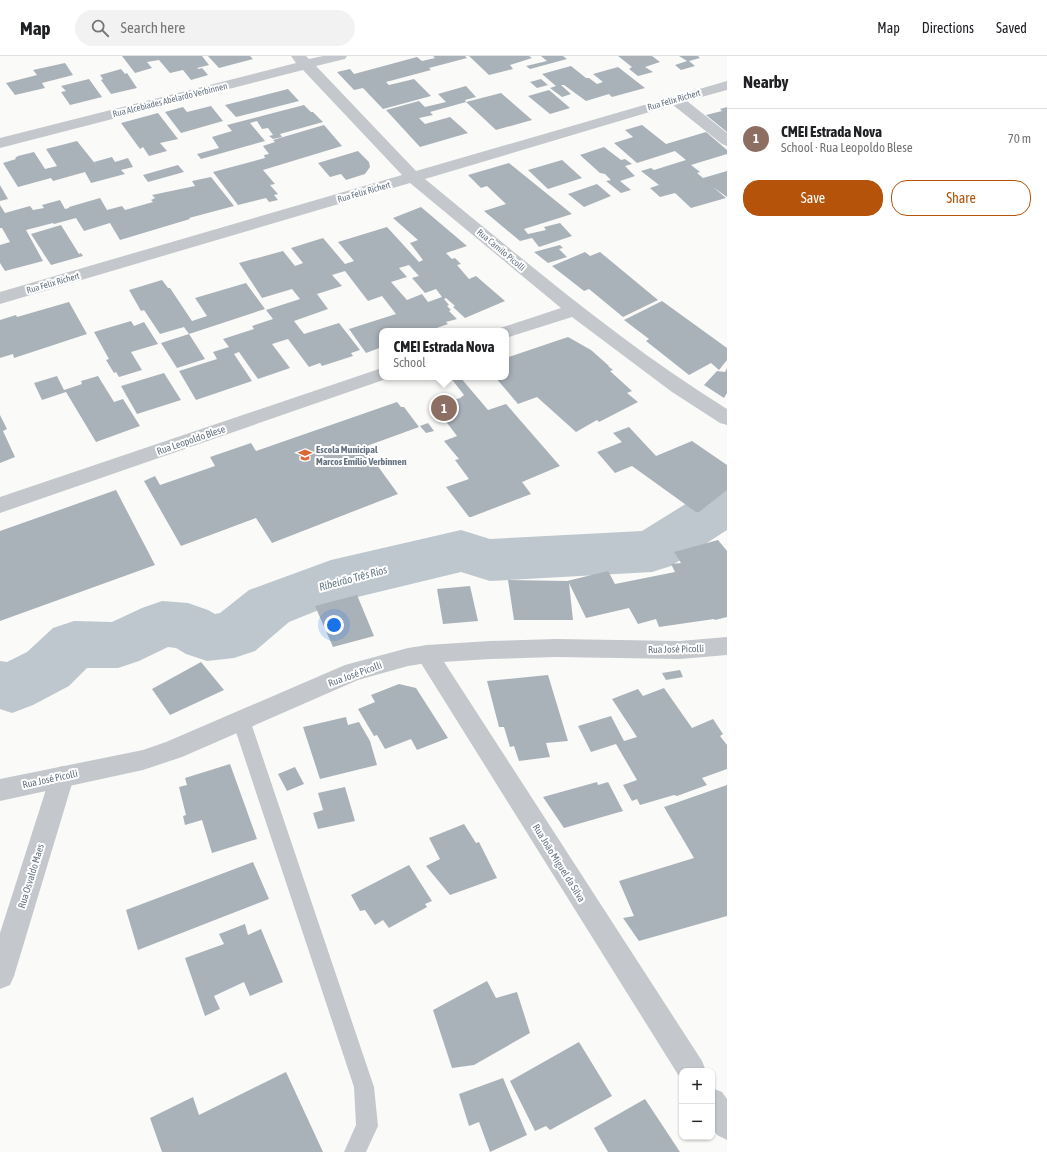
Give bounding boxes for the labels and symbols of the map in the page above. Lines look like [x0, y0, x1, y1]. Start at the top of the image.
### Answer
street label: Rua Alcebiades Abelardo Verbinnen [112, 81, 228, 119]
street label: Rua Felix Richert [646, 88, 702, 112]
street label: Rua Felix Richert [336, 180, 392, 204]
street label: Rua Camilo Picolli [475, 227, 527, 273]
street label: Rua Felix Richert [25, 271, 81, 295]
pin: 1 [431, 393, 457, 423]
street label: Rua Leopoldo Blese [155, 423, 227, 457]
place label: Escola Municipal Marcos Emílio Verbinnen [316, 444, 407, 467]
school or university icon: Escola Municipal Marcos Emílio Verbinnen [297, 447, 313, 463]
water label: Ribeirão Três Rios [318, 563, 388, 593]
your location [324, 615, 344, 635]
street label: Rua José Picolli [648, 643, 704, 655]
street label: Rua José Picolli [327, 659, 383, 689]
street label: Rua José Picolli [21, 768, 79, 790]
street label: Rua João Miguel da Silva [531, 822, 588, 904]
street label: Rua Osvaldo Maes [16, 842, 46, 909]

